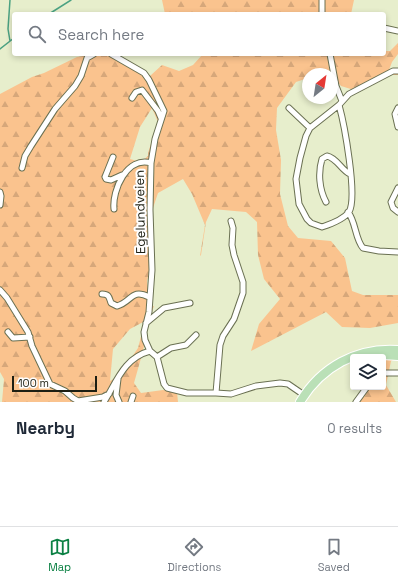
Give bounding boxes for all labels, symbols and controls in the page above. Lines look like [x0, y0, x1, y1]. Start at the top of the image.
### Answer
search box [12, 12, 386, 56]
icon: search [26, 23, 48, 45]
text: Search here [58, 25, 144, 44]
north arrow [302, 68, 338, 104]
street label: Egelundveien [131, 170, 149, 254]
map controls [350, 354, 386, 390]
button: layers [350, 354, 386, 390]
scale bar [12, 374, 97, 393]
text: 100 m [18, 376, 49, 390]
text: Nearby [16, 417, 75, 439]
text: 0 results [327, 420, 382, 437]
tab: Map [48, 536, 71, 574]
tab: Directions [167, 536, 221, 574]
tab: Saved [318, 536, 350, 574]

